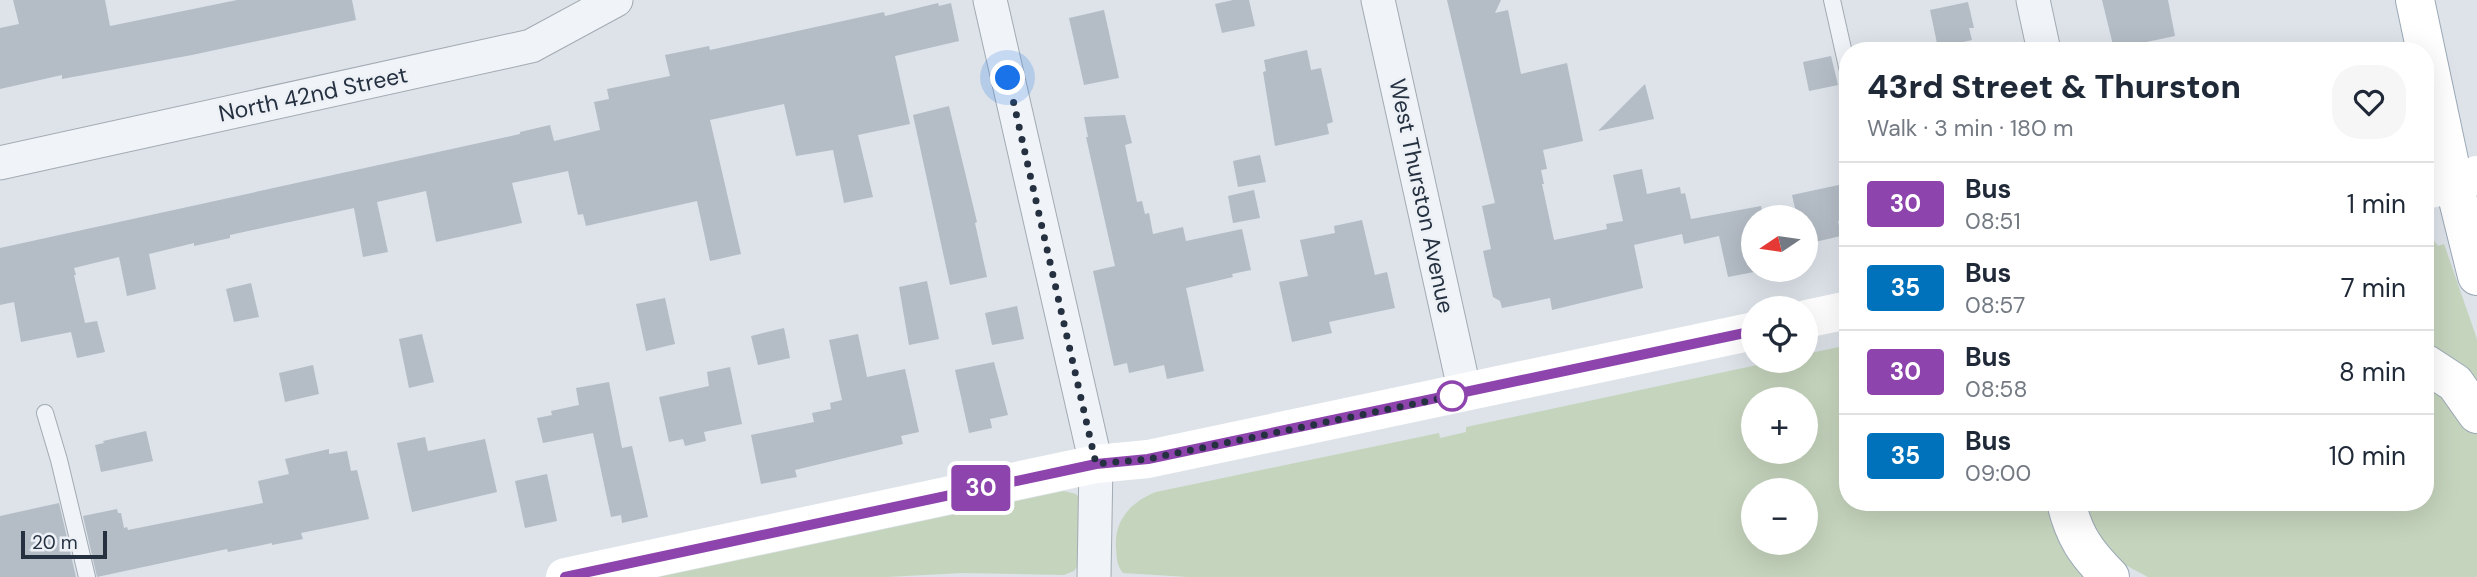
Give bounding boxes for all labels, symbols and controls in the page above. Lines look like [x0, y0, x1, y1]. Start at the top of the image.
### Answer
street label: North 42nd Street [216, 59, 410, 129]
your location [990, 60, 1025, 95]
text: 43rd Street & Thurston [1867, 65, 2241, 108]
button: heart [2332, 65, 2406, 139]
street label: West Thurston Avenue [1382, 76, 1462, 316]
text: Walk · 3 min · 180 m [1867, 113, 2073, 143]
text: Bus [1965, 172, 2011, 206]
text: 1 min [2347, 187, 2406, 221]
text: 30 [1890, 188, 1921, 219]
north arrow [1741, 205, 1818, 282]
map controls [1741, 205, 1818, 555]
text: 08:51 [1965, 206, 2021, 236]
text: Bus [1965, 256, 2011, 290]
text: 7 min [2341, 271, 2406, 305]
text: 35 [1891, 272, 1920, 303]
text: 08:57 [1965, 290, 2025, 320]
button: locate [1741, 296, 1818, 373]
text: Bus [1965, 340, 2011, 374]
text: 8 min [2339, 355, 2406, 389]
text: 30 [1890, 356, 1921, 387]
text: 08:58 [1965, 374, 2027, 404]
unlabelled marker [1437, 381, 1467, 411]
button: + [1741, 387, 1818, 464]
text: Bus [1965, 424, 2011, 458]
text: 10 min [2329, 439, 2406, 473]
text: 35 [1891, 440, 1920, 471]
text: 09:00 [1965, 458, 2031, 488]
line badge: 30 [950, 465, 1012, 511]
text: 30 [965, 472, 997, 503]
button: − [1741, 478, 1818, 555]
scale bar [21, 528, 107, 560]
text: 20 m [32, 530, 78, 555]

